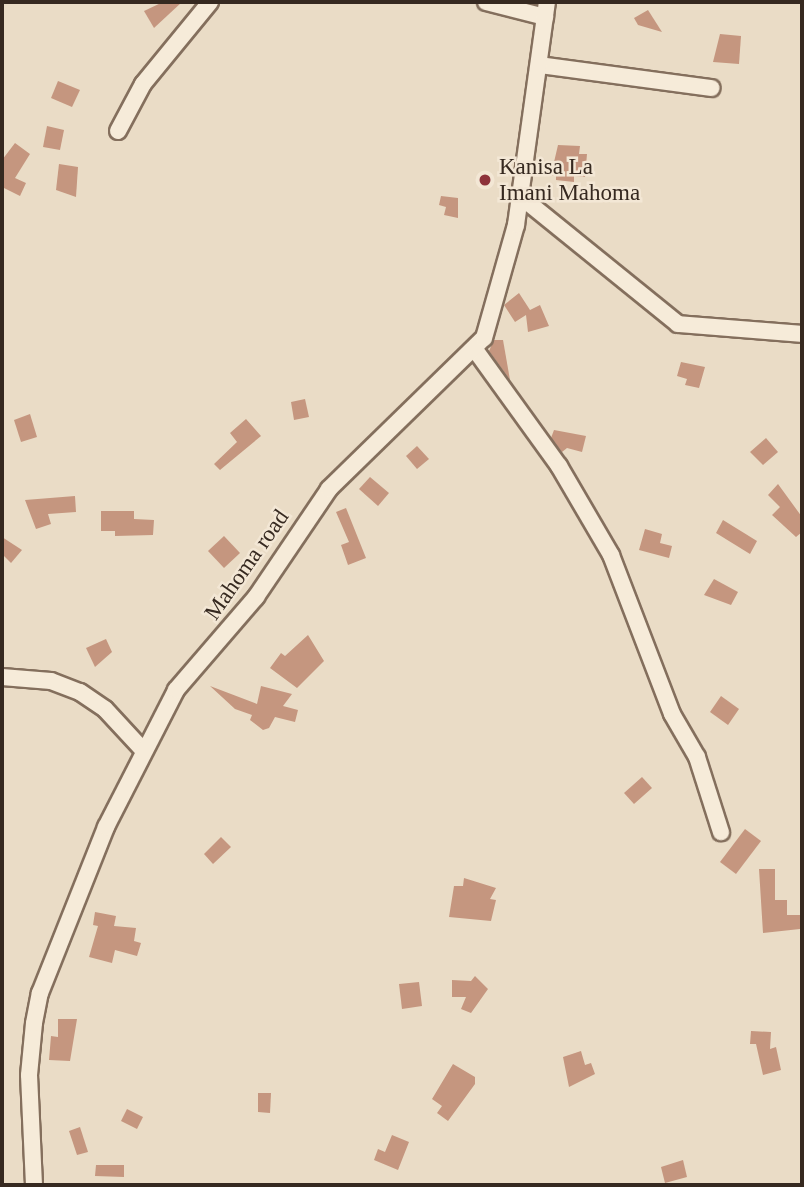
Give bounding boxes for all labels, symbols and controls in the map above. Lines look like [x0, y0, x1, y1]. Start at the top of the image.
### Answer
place label: Kanisa La Imani Mahoma [499, 153, 640, 207]
marker: Kanisa La Imani Mahoma [477, 172, 493, 188]
street label: Mahoma road [199, 505, 295, 625]

